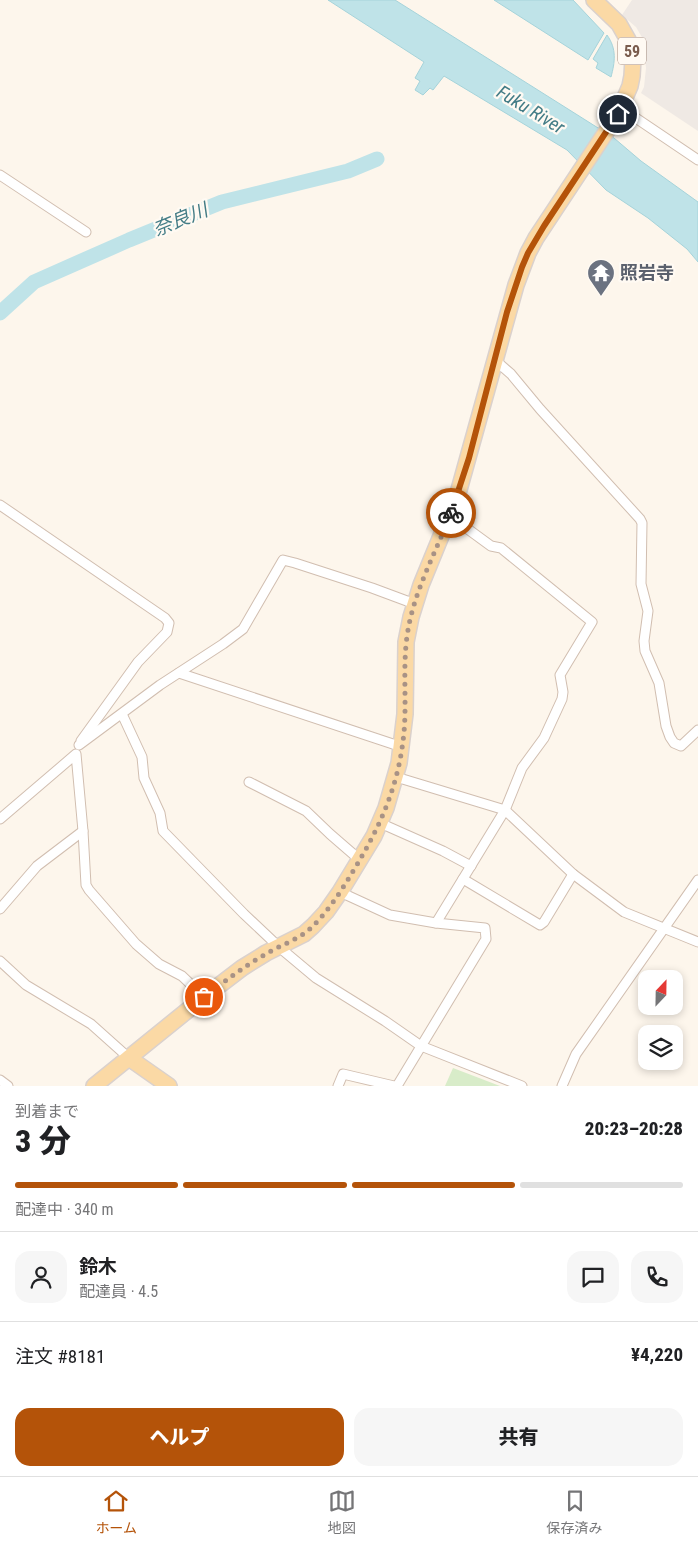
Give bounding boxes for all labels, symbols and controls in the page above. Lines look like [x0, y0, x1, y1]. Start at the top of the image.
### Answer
road number: 59 [618, 37, 646, 64]
water label: Fuku River [493, 80, 569, 139]
pin [597, 93, 639, 135]
icon: home [604, 100, 632, 128]
water label: 奈良川 [149, 197, 213, 241]
temple icon: 照岩寺 [586, 258, 616, 297]
place label: 照岩寺 [620, 262, 674, 283]
courier [426, 488, 476, 538]
icon: bike [437, 499, 465, 527]
north arrow [638, 970, 682, 1015]
map controls [638, 970, 683, 1070]
pin [183, 976, 225, 1018]
icon: bag [190, 983, 218, 1011]
button: layers [638, 1025, 683, 1070]
text: 到着まで [15, 1102, 79, 1121]
text: 20:23–20:28 [585, 1117, 683, 1140]
text: 3 分 [15, 1122, 71, 1160]
text: 配達中 · 340 m [15, 1200, 114, 1219]
button: person [15, 1251, 67, 1303]
button: chat [567, 1251, 619, 1303]
button: phone [631, 1251, 683, 1303]
text: 鈴木 [79, 1255, 117, 1278]
text: 配達員 · 4.5 [79, 1282, 158, 1301]
text: ¥4,220 [631, 1343, 683, 1366]
text: 注文 #8181 [15, 1345, 105, 1368]
button: ヘルプ [15, 1408, 344, 1466]
button: 共有 [354, 1408, 683, 1466]
tab: ホーム [95, 1487, 137, 1537]
tab: 地図 [328, 1487, 356, 1537]
tab: 保存済み [547, 1487, 603, 1537]

